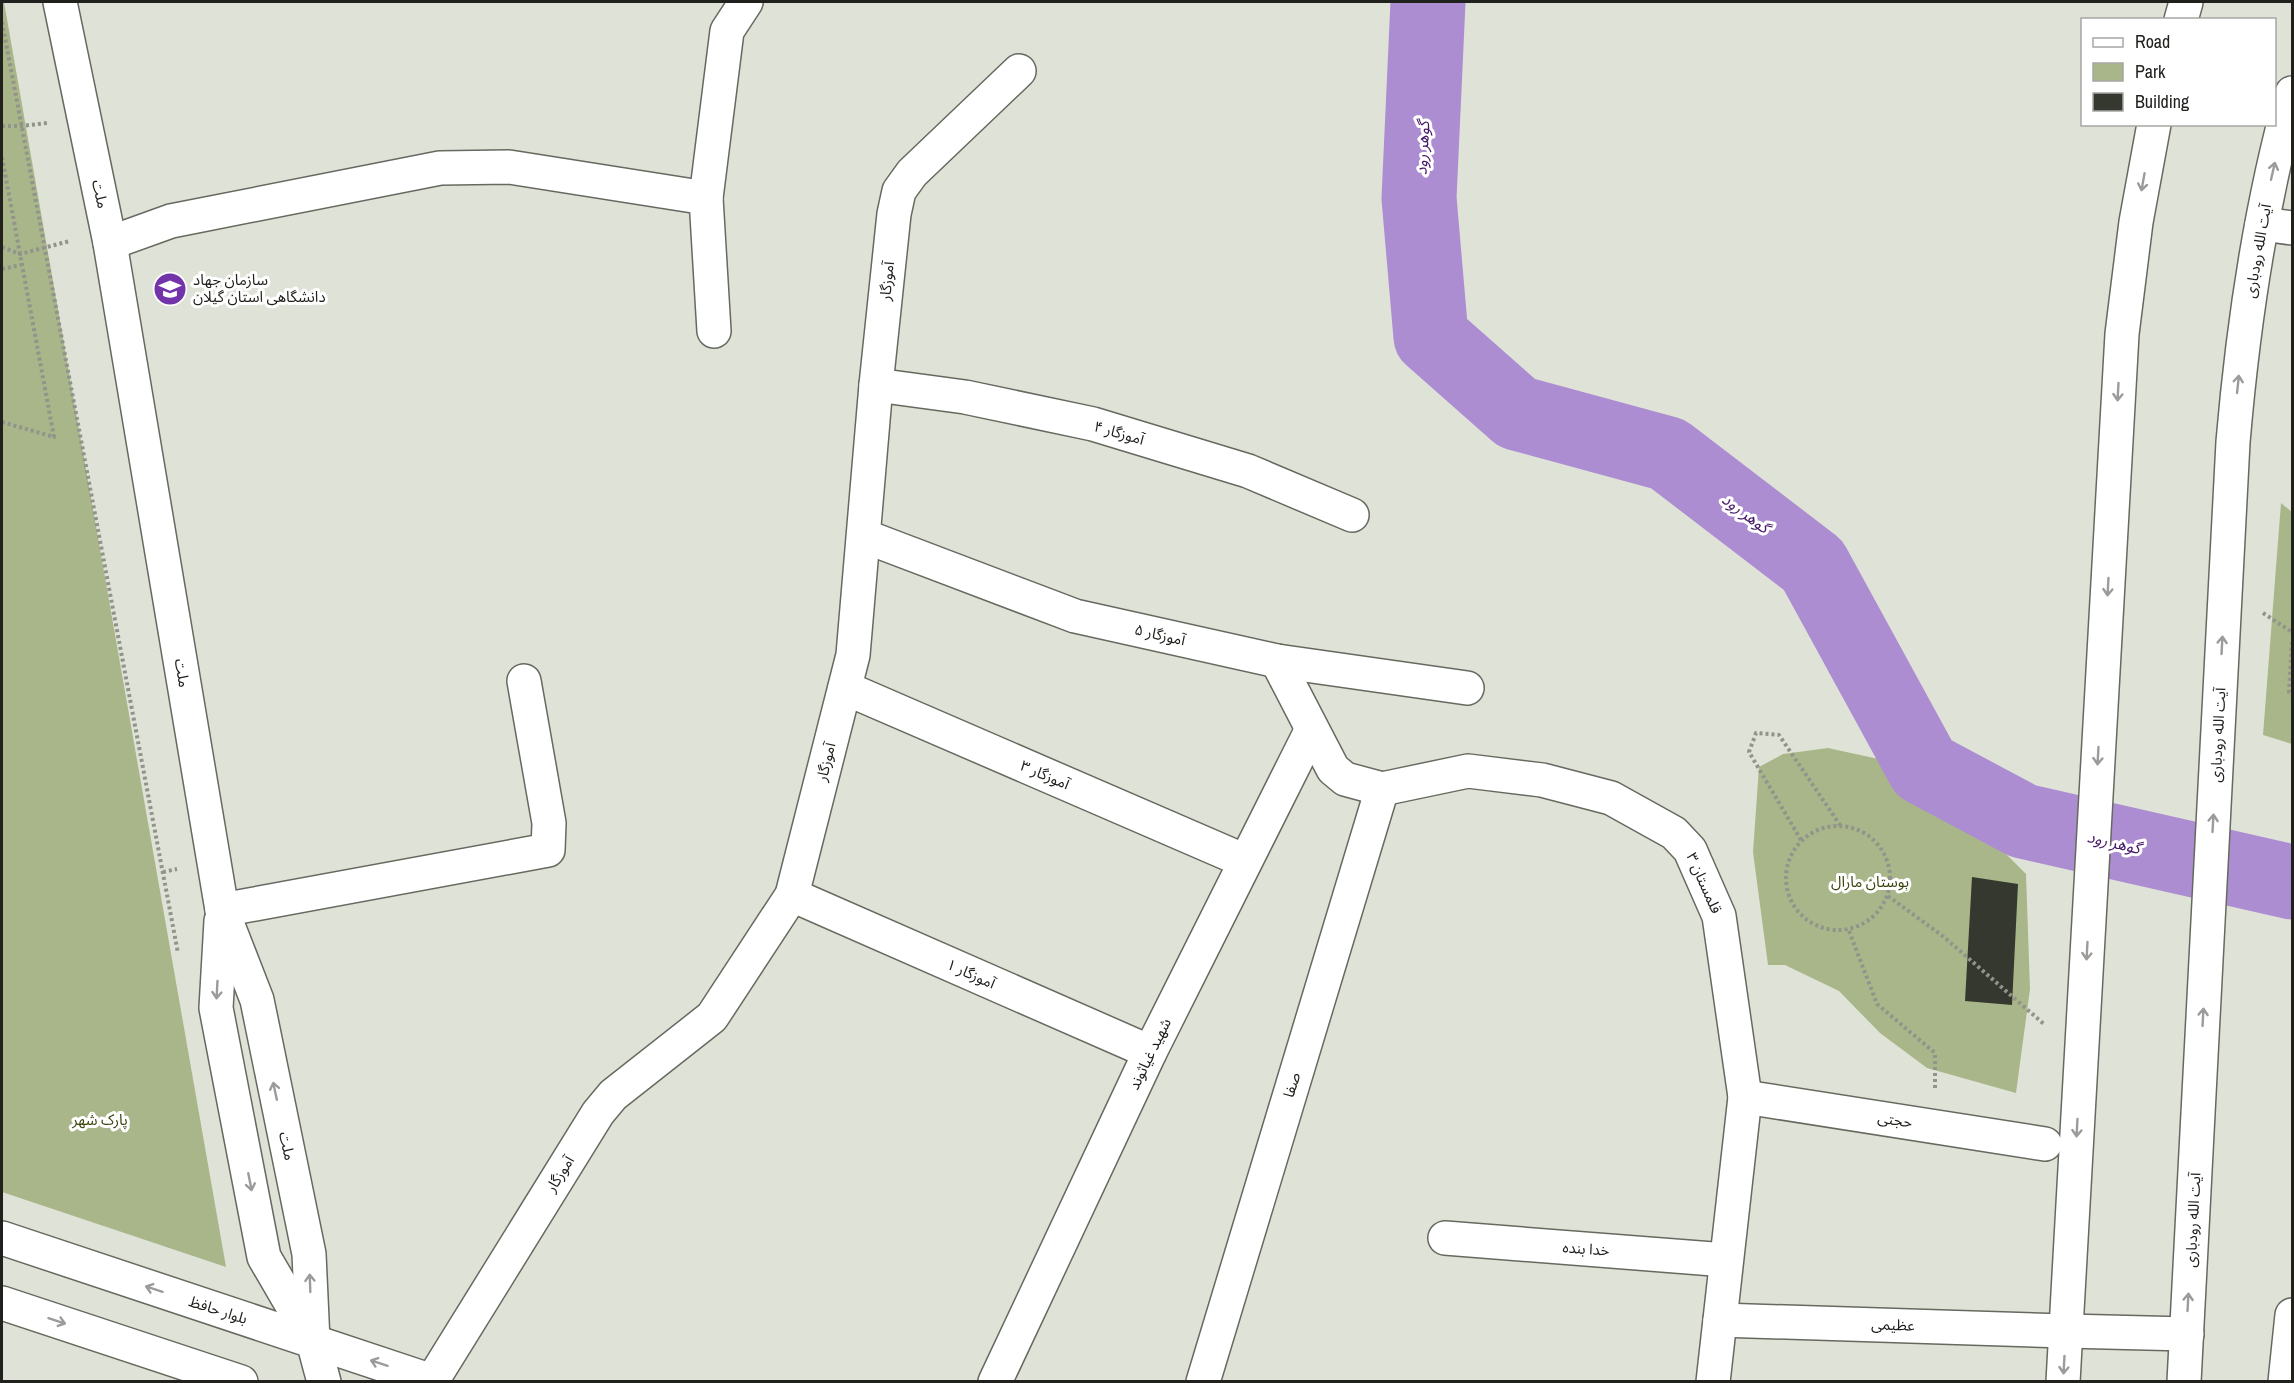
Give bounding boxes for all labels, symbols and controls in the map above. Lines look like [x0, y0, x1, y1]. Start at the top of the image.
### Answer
legend [2081, 18, 2276, 126]
text: Road [2135, 29, 2170, 54]
text: Park [2135, 59, 2166, 84]
text: Building [2135, 89, 2190, 114]
water label: گوهر رود [1410, 117, 1435, 176]
one-way arrow [2268, 162, 2279, 181]
one-way arrow [2137, 172, 2148, 191]
street label: ملت [87, 178, 114, 210]
street label: آیت الله رودباری [2239, 202, 2276, 300]
street label: آموزگار [874, 260, 899, 303]
place label: سازمان جهاد دانشگاهی استان گیلان [193, 269, 326, 307]
school or university icon: سازمان جهاد دانشگاهی استان گیلان [152, 271, 188, 307]
one-way arrow [2233, 375, 2244, 394]
one-way arrow [2113, 382, 2124, 402]
street label: آموزگار ۴ [1092, 415, 1147, 450]
water label: گوهر رود [1718, 488, 1777, 540]
one-way arrow [2102, 576, 2113, 596]
street label: آموزگار ۵ [1133, 618, 1188, 651]
one-way arrow [2217, 635, 2228, 655]
street label: ملت [170, 657, 195, 689]
street label: آیت الله رودباری [2205, 686, 2231, 783]
street label: آموزگار [810, 740, 841, 785]
one-way arrow [2093, 746, 2104, 765]
street label: آموزگار ۳ [1017, 755, 1074, 794]
one-way arrow [2208, 813, 2219, 833]
water label: گوهر رود [2085, 825, 2146, 860]
street label: قلمستان ۳ [1682, 849, 1727, 917]
park label: بوستان مارال [1831, 871, 1909, 892]
one-way arrow [2082, 940, 2093, 960]
street label: آموزگار ۱ [943, 953, 1000, 994]
one-way arrow [211, 979, 222, 999]
one-way arrow [2197, 1008, 2208, 1028]
street label: شهید غیاثوند [1123, 1014, 1176, 1093]
street label: صفا [1278, 1070, 1305, 1100]
one-way arrow [269, 1082, 280, 1101]
street label: حجتی [1876, 1106, 1914, 1133]
park label: پارک شهر [71, 1109, 128, 1130]
one-way arrow [2072, 1118, 2083, 1138]
street label: ملت [274, 1130, 301, 1162]
street label: آموزگار [540, 1151, 579, 1197]
one-way arrow [245, 1171, 256, 1191]
street label: آیت الله رودباری [2180, 1171, 2206, 1268]
street label: خدا بنده [1562, 1236, 1610, 1261]
one-way arrow [305, 1273, 316, 1293]
one-way arrow [145, 1282, 164, 1293]
street label: بلوار حافظ [186, 1290, 250, 1329]
one-way arrow [2183, 1293, 2194, 1313]
street label: عظیمی [1871, 1313, 1916, 1336]
one-way arrow [47, 1316, 66, 1327]
one-way arrow [2058, 1354, 2069, 1374]
one-way arrow [370, 1357, 389, 1368]

